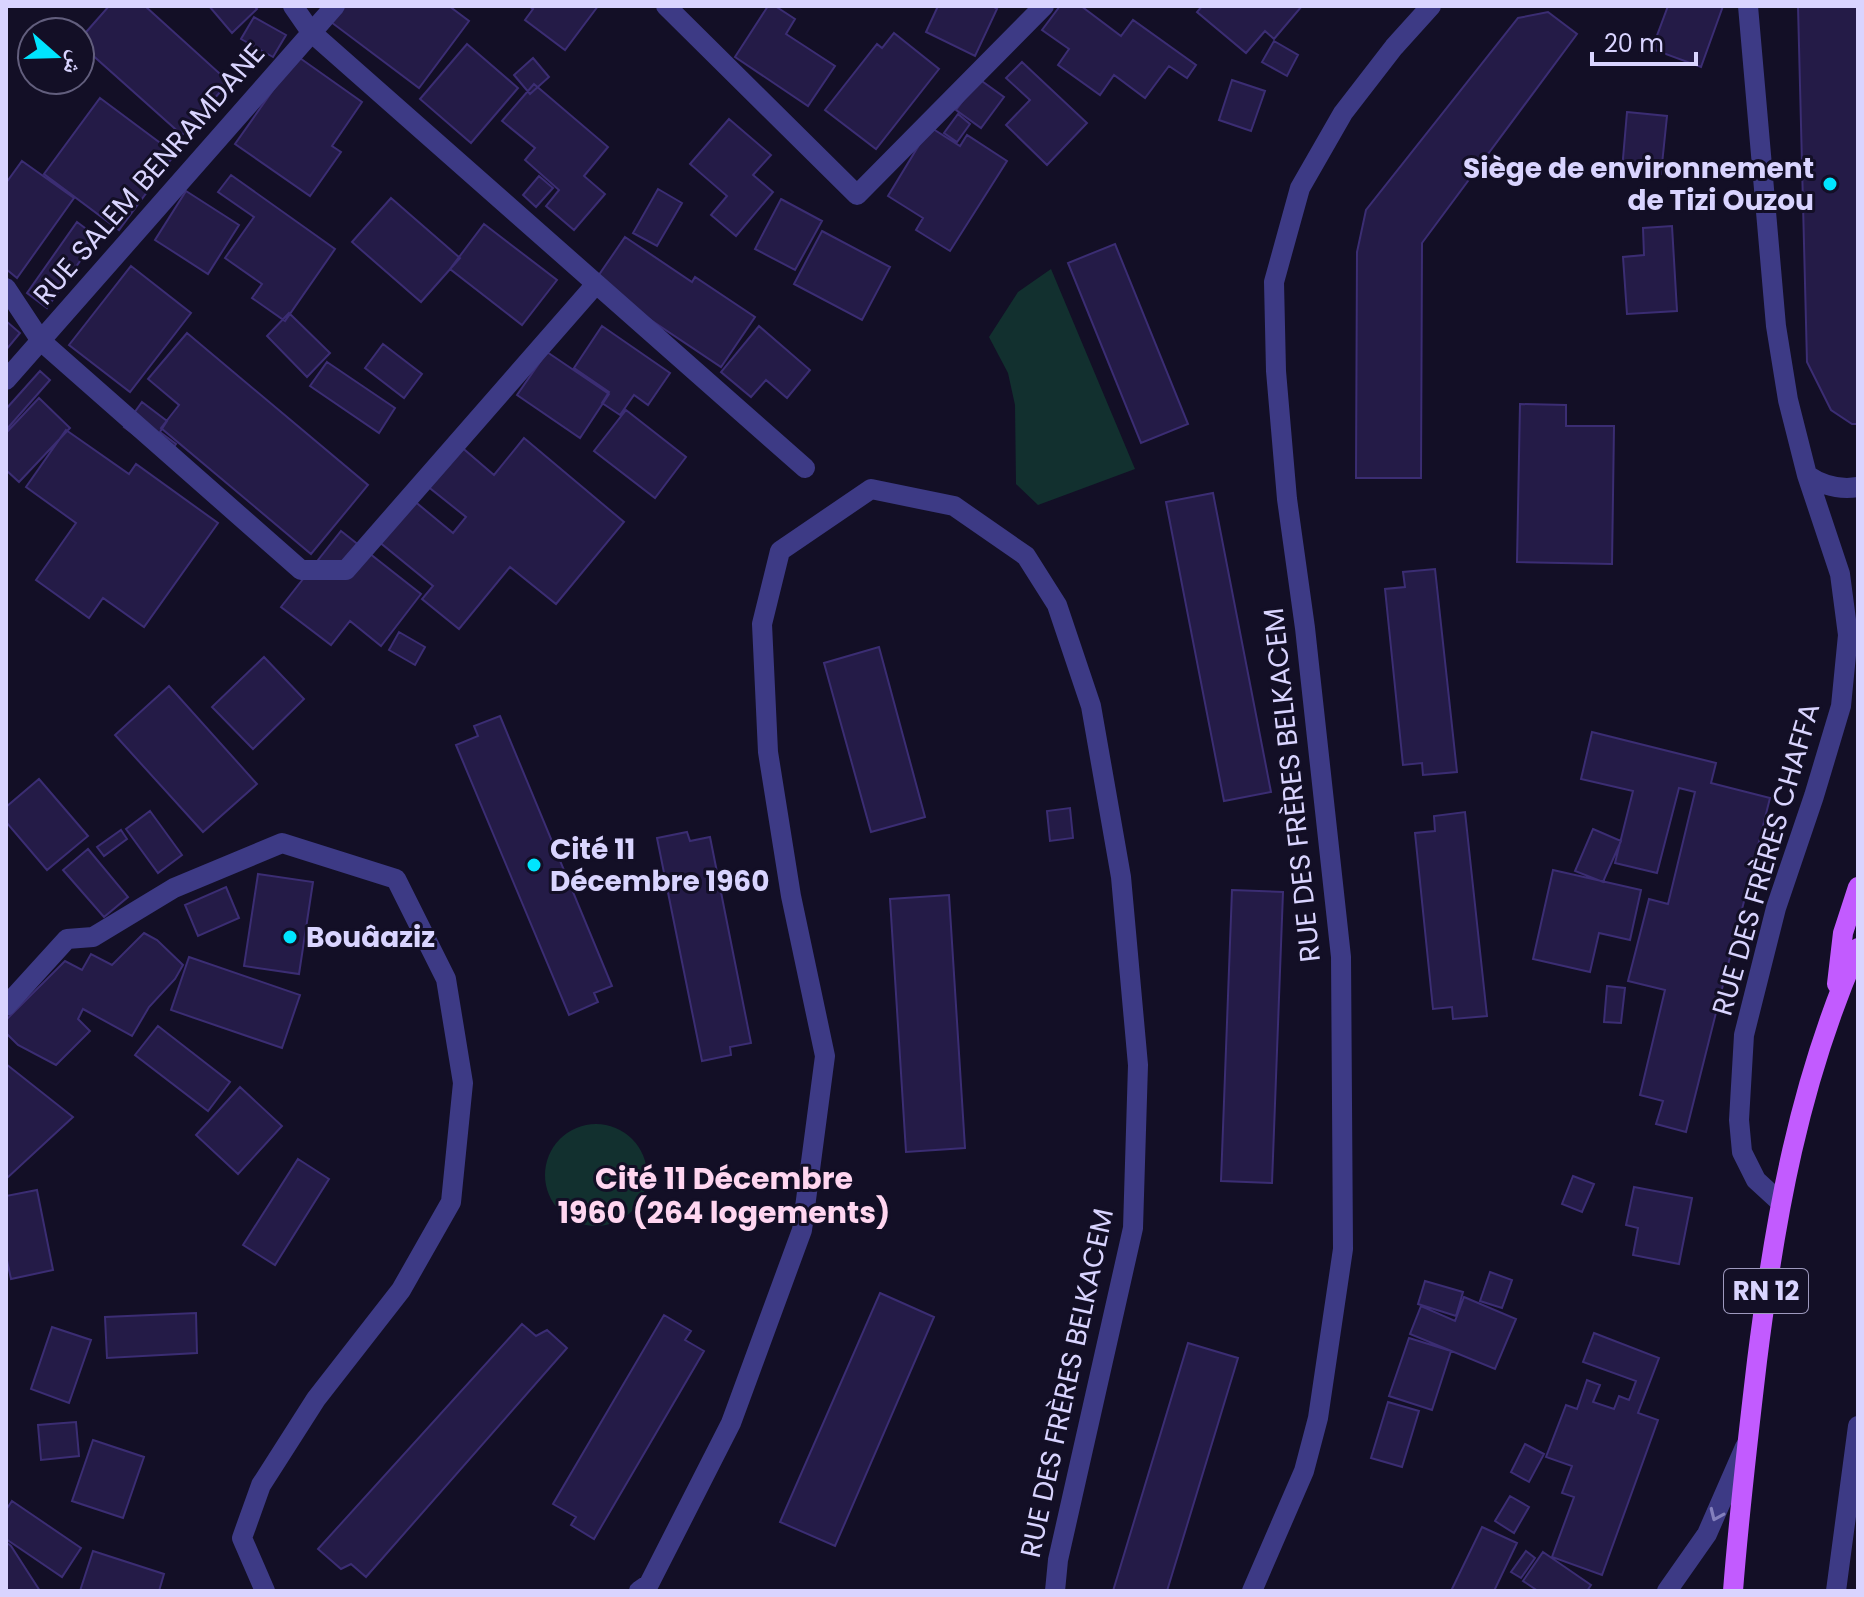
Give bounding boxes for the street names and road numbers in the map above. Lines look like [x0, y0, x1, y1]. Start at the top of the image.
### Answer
street label: RUE SALEM BENRAMDANE [24, 35, 274, 313]
street label: RUE DES FRÈRES BELKACEM [1254, 606, 1330, 964]
street label: RUE DES FRÈRES CHAFFA [1703, 698, 1829, 1020]
street label: RUE DES FRÈRES BELKACEM [1011, 1205, 1123, 1561]
road number: RN 12 [1724, 1269, 1808, 1313]

